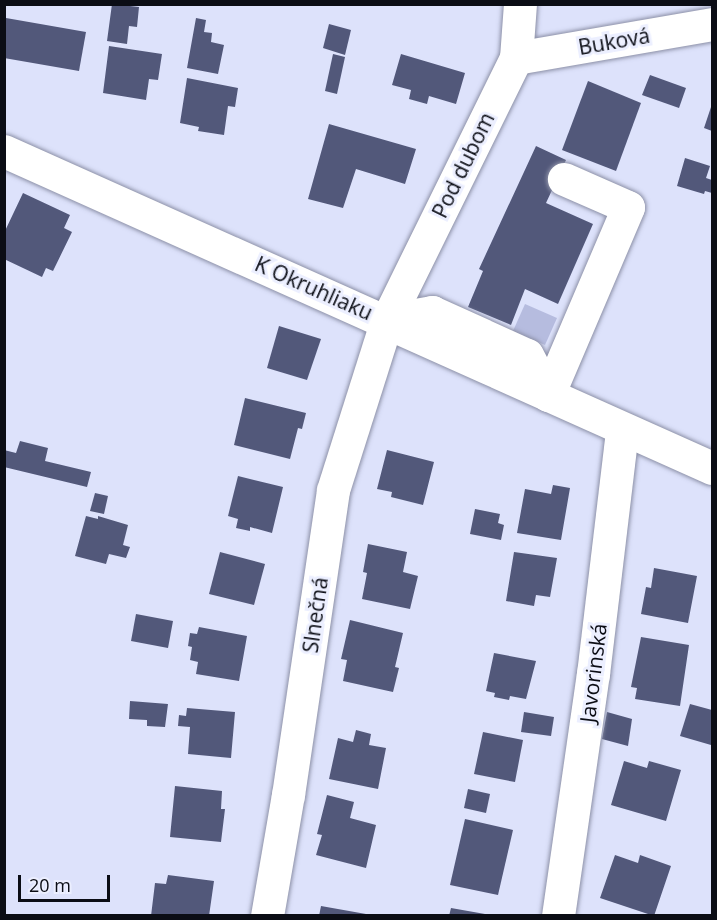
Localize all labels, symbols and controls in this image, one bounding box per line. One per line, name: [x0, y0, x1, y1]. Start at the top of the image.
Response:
street label: Buková: [576, 22, 652, 60]
street label: Pod dubom: [427, 108, 499, 222]
street label: K Okruhliaku: [251, 251, 377, 325]
street label: Slnečná: [297, 576, 333, 654]
street label: Javorinská: [574, 622, 612, 724]
scale bar: [21, 863, 112, 901]
text: 20 m: [29, 873, 71, 897]

